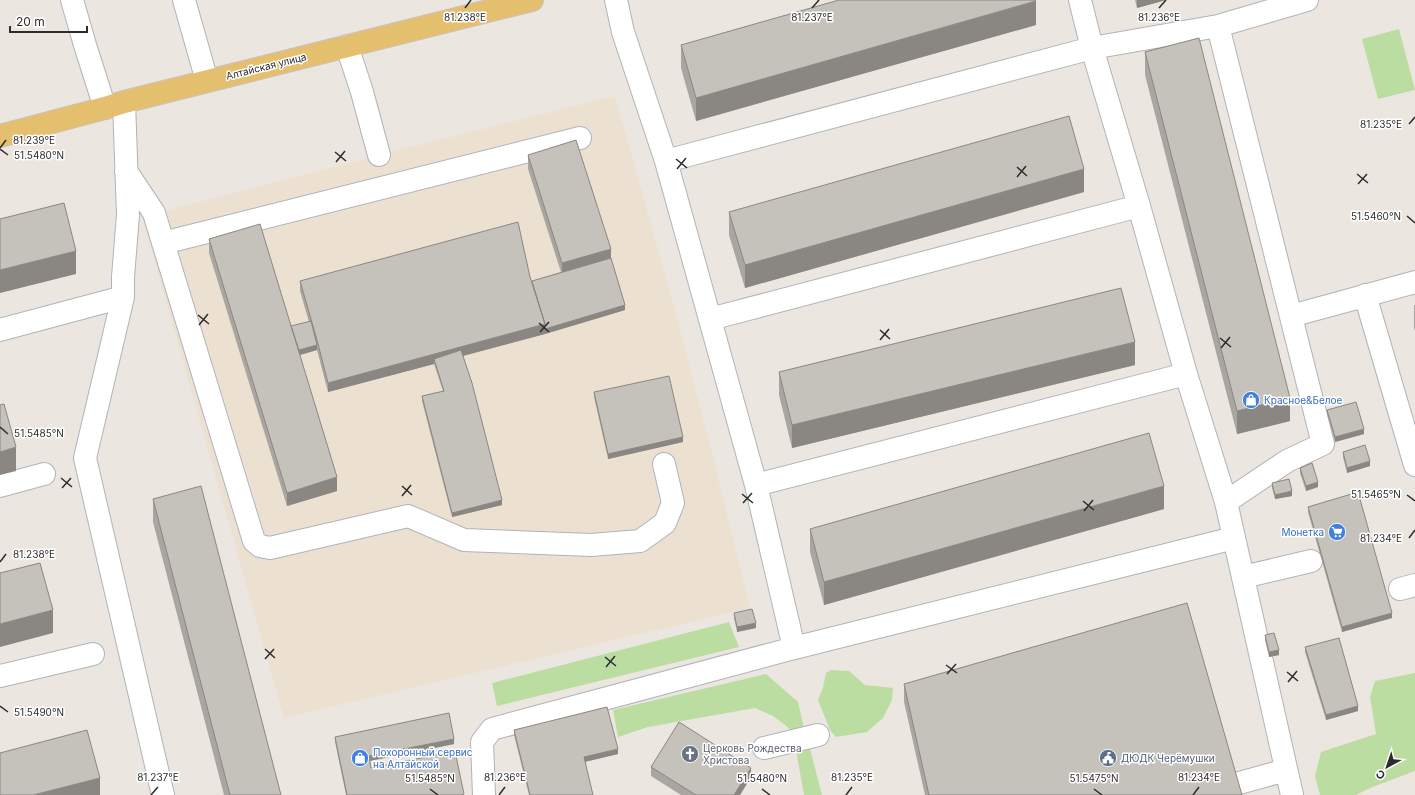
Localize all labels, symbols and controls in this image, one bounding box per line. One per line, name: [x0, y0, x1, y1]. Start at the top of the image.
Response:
scale bar: [10, 8, 87, 34]
text: 81.238°E: [444, 11, 486, 23]
text: 81.237°E: [791, 11, 833, 23]
text: 81.236°E: [1138, 11, 1180, 23]
text: 20 m: [16, 14, 45, 29]
street label: Алтайская улица: [225, 50, 307, 82]
text: 81.235°E: [1360, 118, 1402, 130]
text: 81.239°E: [13, 134, 55, 146]
text: 51.5480°N: [14, 149, 64, 161]
text: 51.5460°N: [1351, 210, 1401, 222]
shop icon: Красное&Белое: [1241, 390, 1261, 410]
place label: Красное&Белое: [1264, 394, 1342, 406]
text: 51.5485°N: [14, 427, 64, 439]
text: 51.5465°N: [1351, 488, 1401, 500]
supermarket icon: Монетка: [1327, 522, 1347, 542]
place label: Монетка: [1281, 526, 1324, 538]
text: 81.234°E: [1360, 532, 1402, 544]
text: 81.238°E: [13, 548, 55, 560]
text: 51.5490°N: [14, 706, 64, 718]
place label: Церковь Рождества Христова: [703, 742, 802, 766]
church icon: Церковь Рождества Христова: [680, 744, 700, 764]
place label: Похоронный сервис на Алтайской: [373, 746, 473, 770]
north arrow: [1367, 747, 1407, 787]
shop icon: Похоронный сервис на Алтайской: [350, 748, 370, 768]
public building icon: ДЮДК Черёмушки: [1098, 748, 1118, 768]
place label: ДЮДК Черёмушки: [1121, 752, 1215, 764]
text: С: [1373, 767, 1388, 783]
text: 81.237°E: [137, 771, 179, 783]
text: 81.236°E: [484, 771, 526, 783]
text: 81.235°E: [831, 771, 873, 783]
text: 81.234°E: [1178, 771, 1220, 783]
text: 51.5485°N: [405, 772, 455, 784]
text: 51.5480°N: [737, 772, 787, 784]
text: 51.5475°N: [1069, 772, 1119, 784]

